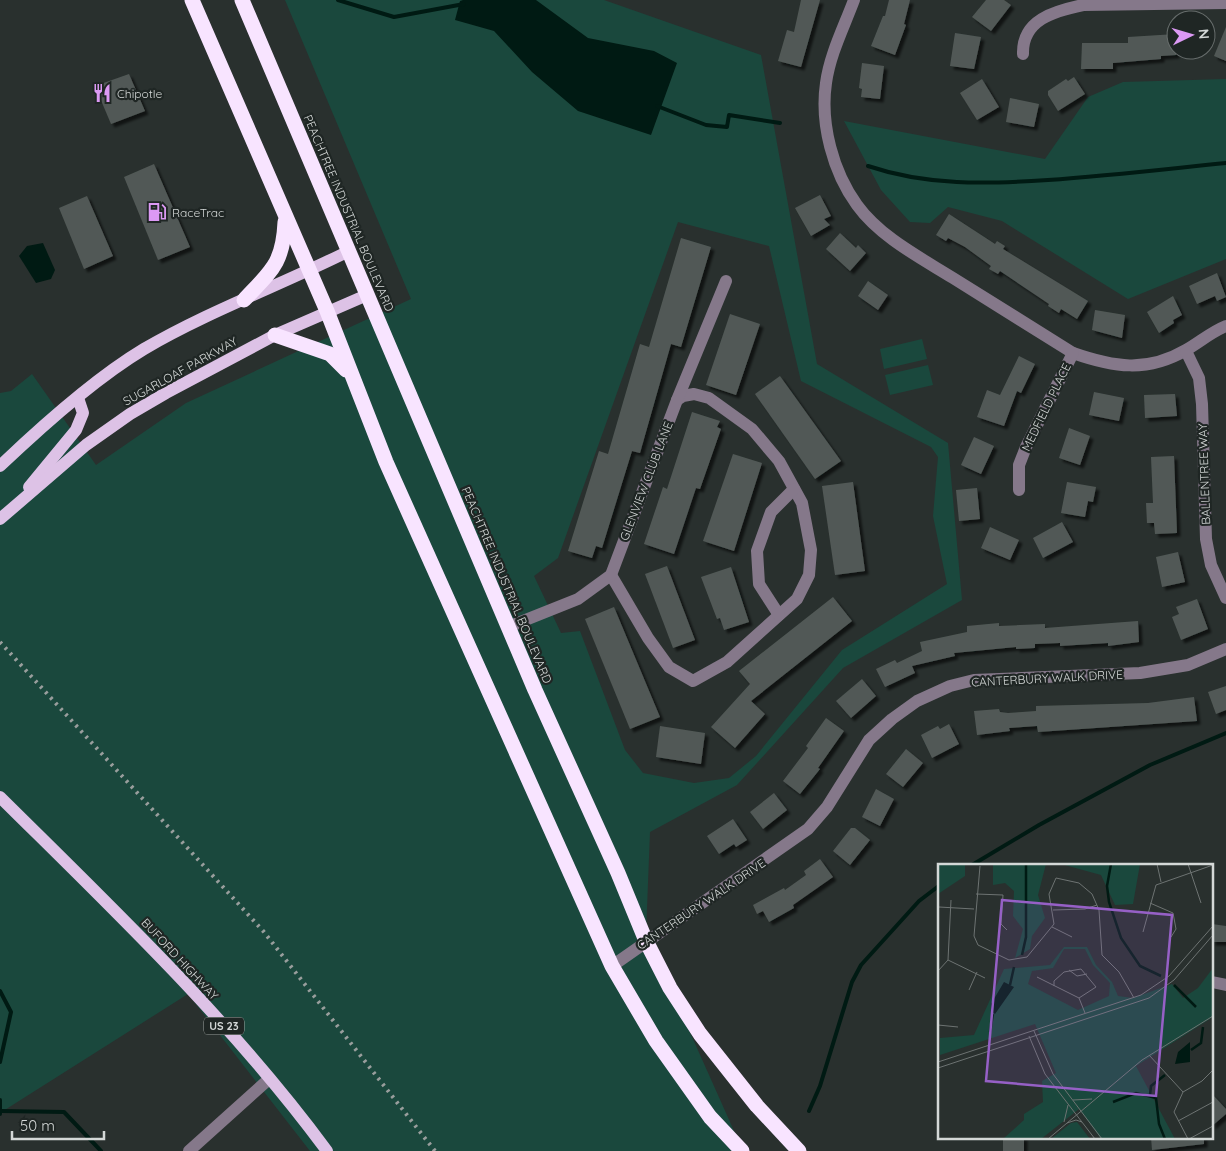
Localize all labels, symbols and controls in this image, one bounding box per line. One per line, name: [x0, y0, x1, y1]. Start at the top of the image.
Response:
north arrow: [1166, 10, 1216, 60]
text: N: [1195, 28, 1213, 40]
restaurant icon: Chipotle: [91, 82, 113, 104]
place label: Chipotle: [117, 86, 162, 101]
street label: PEACHTREE INDUSTRIAL BOULEVARD: [301, 112, 398, 314]
fuel station icon: RaceTrac: [146, 201, 168, 223]
place label: RaceTrac: [172, 205, 224, 220]
street label: SUGARLOAF PARKWAY: [120, 333, 240, 409]
street label: MEDFIELD PLACE: [1018, 360, 1074, 454]
street label: GLENVIEW CLUB LANE: [616, 419, 676, 543]
street label: BALLENTREE WAY: [1195, 423, 1213, 525]
street label: PEACHTREE INDUSTRIAL BOULEVARD: [459, 484, 556, 686]
street label: CANTERBURY WALK DRIVE: [971, 667, 1123, 689]
street label: CANTERBURY WALK DRIVE: [634, 855, 768, 953]
inset map: [938, 864, 1214, 1138]
street label: BUFORD HIGHWAY: [138, 915, 222, 1003]
road number: US 23: [204, 1018, 244, 1034]
scale bar: [12, 1108, 105, 1140]
text: 50 m: [20, 1116, 55, 1135]

